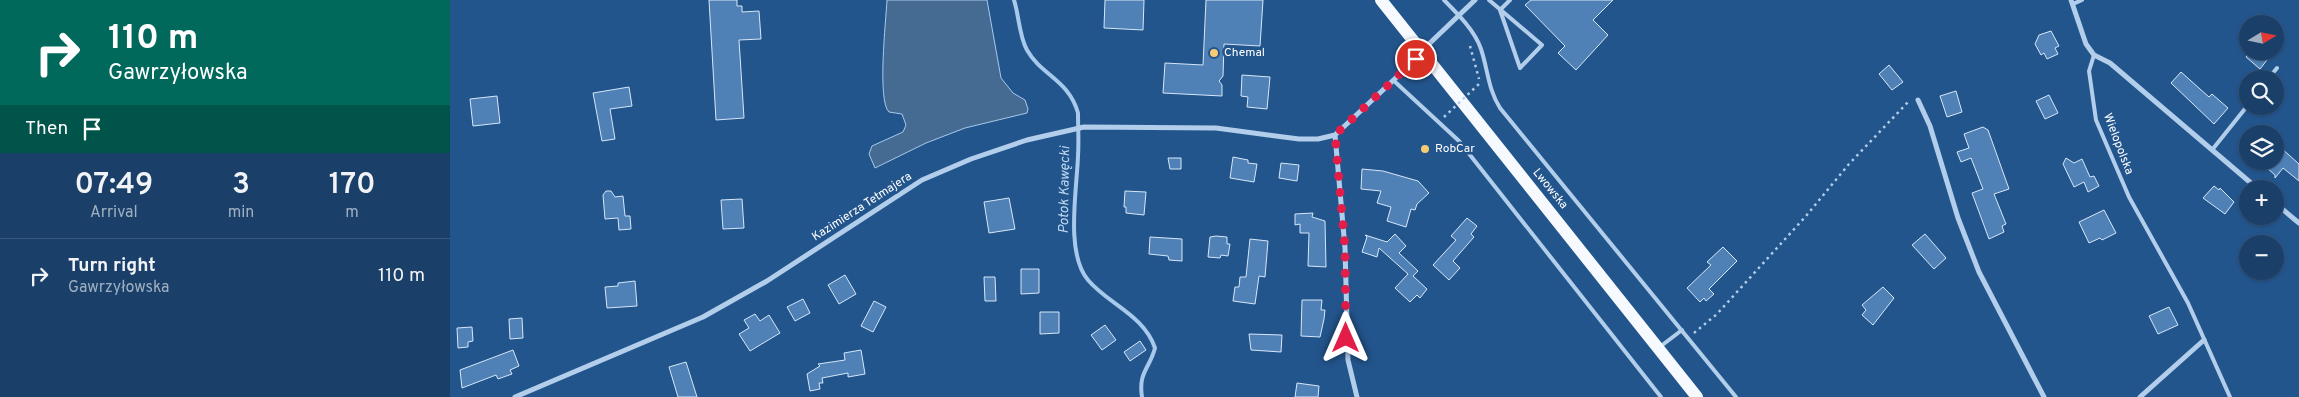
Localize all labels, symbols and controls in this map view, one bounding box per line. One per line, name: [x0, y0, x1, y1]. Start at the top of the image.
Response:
north arrow: [2239, 15, 2284, 60]
map controls: [2239, 15, 2284, 280]
text: 110 m: [108, 17, 198, 61]
icon: right: [25, 20, 90, 85]
pin: [1395, 38, 1437, 80]
place label: Chemal: [1224, 45, 1265, 61]
icon: arrive: [1402, 45, 1430, 73]
marker: Chemal: [1208, 47, 1220, 59]
text: Gawrzyłowska: [108, 60, 248, 87]
button: search: [2239, 70, 2284, 115]
street label: Wielopolska: [2099, 111, 2137, 177]
icon: arrive: [78, 115, 106, 143]
text: Then: [25, 117, 68, 141]
button: layers: [2239, 125, 2284, 170]
place label: RobCar: [1435, 141, 1475, 157]
marker: RobCar: [1419, 143, 1431, 155]
water label: Potok Kawęcki: [1056, 145, 1074, 234]
street label: Lwowska: [1529, 165, 1571, 213]
text: 07:49: [74, 167, 153, 204]
text: 3: [232, 167, 250, 204]
text: 170: [329, 167, 376, 204]
street label: Kazimierza Tetmajera: [809, 169, 915, 245]
button: +: [2239, 180, 2284, 225]
text: Arrival: [90, 203, 138, 223]
text: min: [228, 203, 254, 223]
text: m: [345, 203, 359, 223]
button: −: [2239, 235, 2284, 280]
text: Turn right: [68, 254, 156, 278]
icon: right: [25, 262, 53, 290]
text: 110 m: [378, 264, 425, 288]
text: Gawrzyłowska: [68, 278, 170, 298]
position arrow: [1319, 311, 1371, 363]

